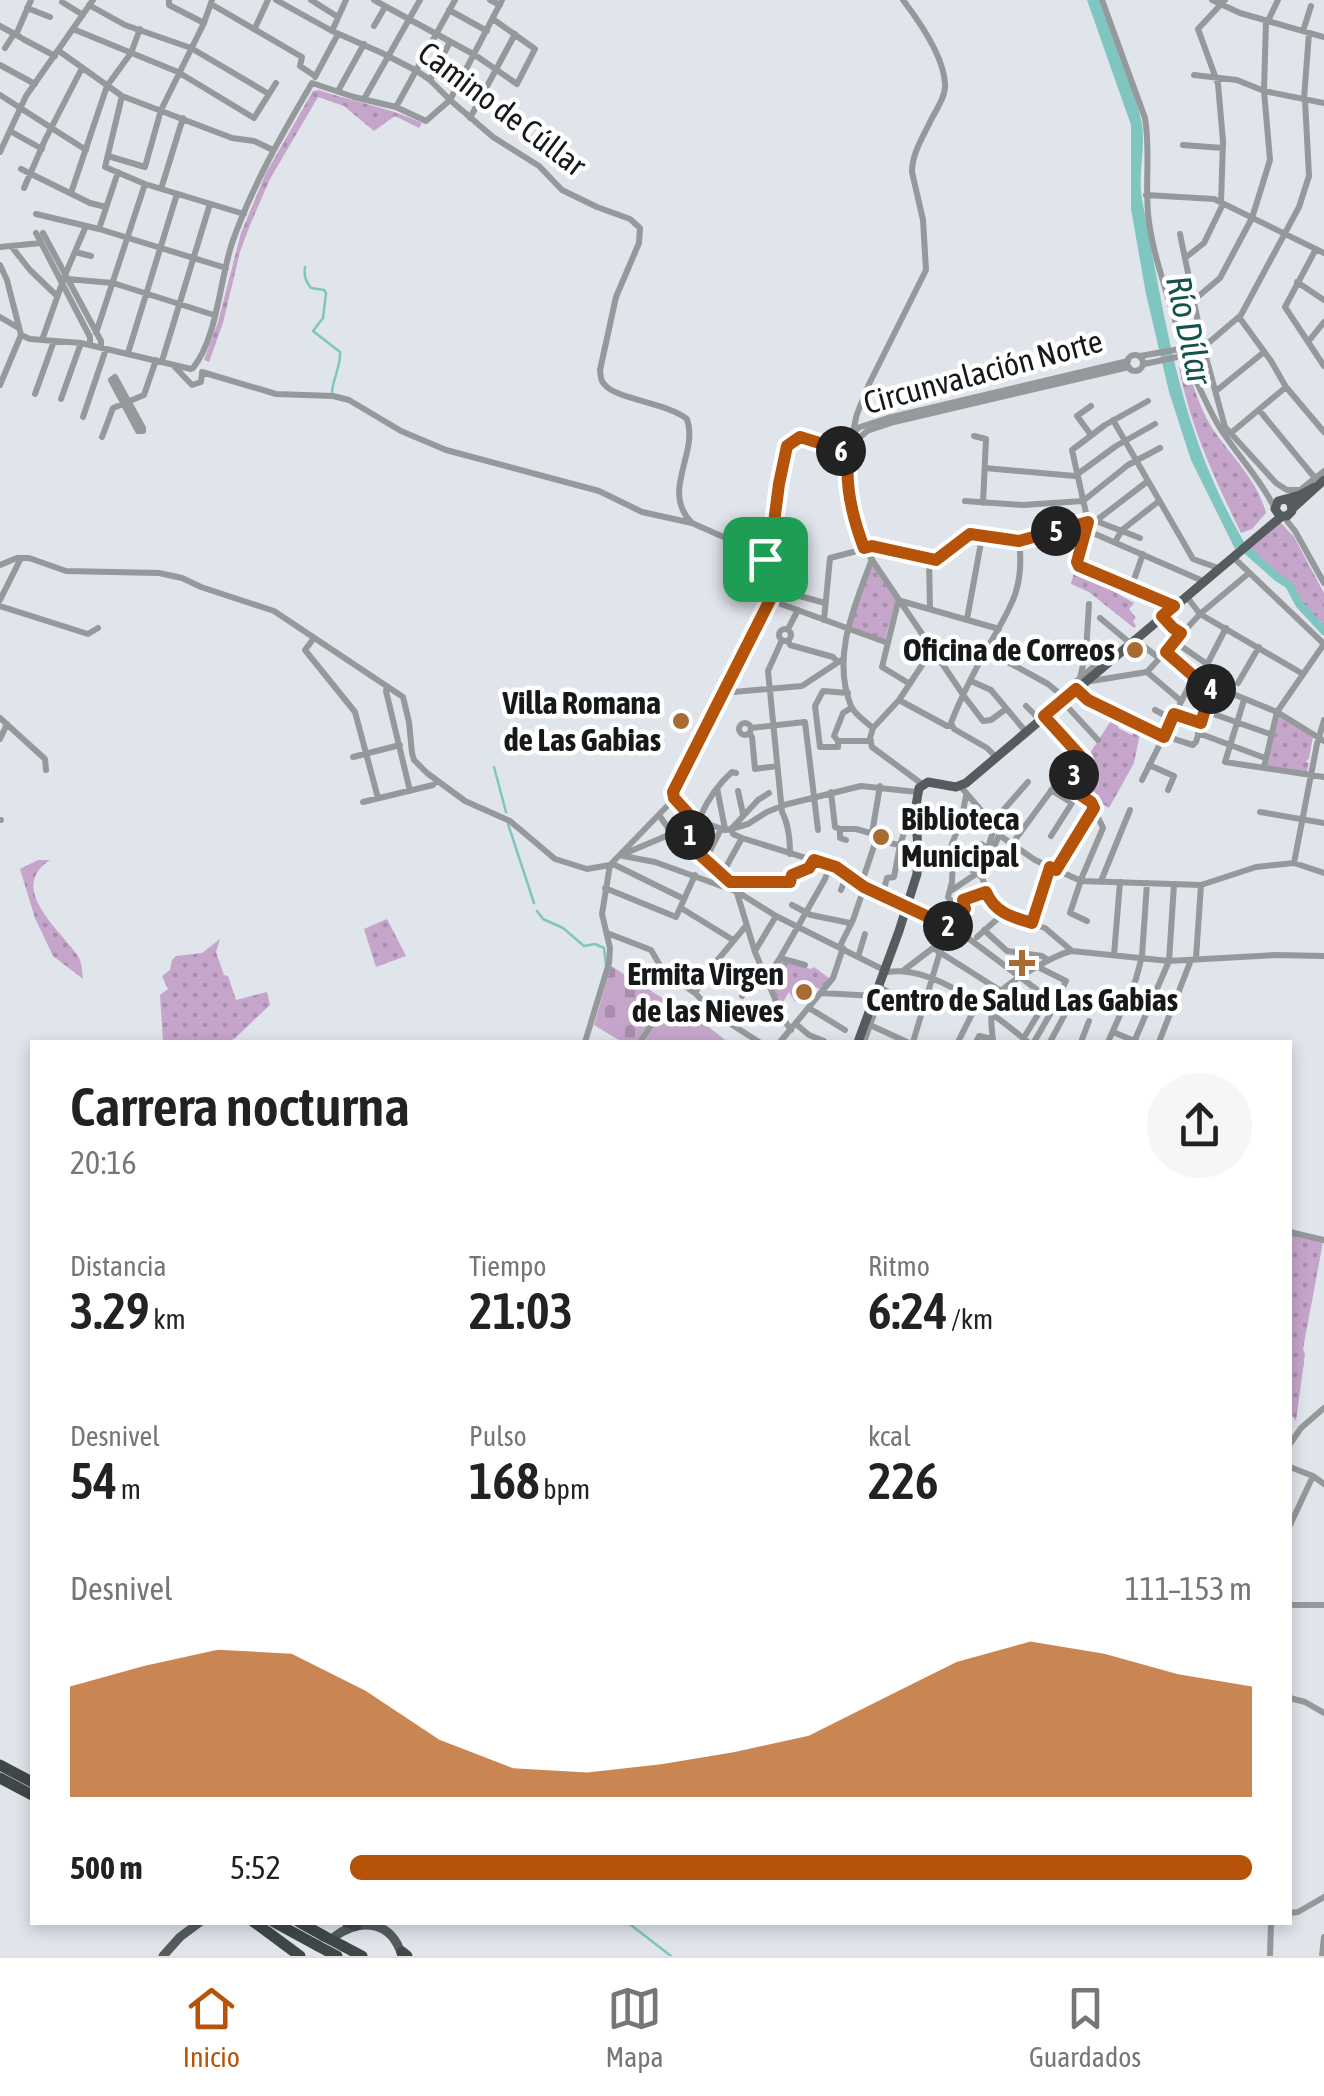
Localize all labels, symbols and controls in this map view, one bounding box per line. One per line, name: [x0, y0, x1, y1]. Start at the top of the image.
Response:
street label: Camino de Cúllar: [411, 34, 594, 184]
water label: Río Dílar: [1159, 272, 1221, 389]
street label: Circunvalación Norte: [859, 322, 1106, 421]
pin: 6: [816, 426, 866, 476]
text: 6: [834, 435, 848, 467]
pin: 5: [1031, 506, 1081, 556]
text: 5: [1049, 515, 1063, 547]
pin: [723, 517, 808, 602]
icon: arrive: [738, 532, 793, 587]
place label: Oficina de Correos: [903, 631, 1115, 668]
marker: Oficina de Correos: [1124, 639, 1146, 661]
pin: 4: [1186, 664, 1236, 714]
text: 4: [1204, 673, 1218, 705]
place label: Villa Romana de Las Gabias: [501, 684, 661, 758]
marker: Villa Romana de Las Gabias: [670, 710, 692, 732]
pin: 3: [1049, 750, 1099, 800]
text: 3: [1067, 759, 1081, 791]
place label: Biblioteca Municipal: [901, 800, 1020, 874]
pin: 1: [665, 810, 715, 860]
text: 1: [683, 819, 697, 851]
marker: Biblioteca Municipal: [870, 826, 892, 848]
pin: 2: [923, 901, 973, 951]
text: 2: [941, 910, 955, 942]
marker: Centro de Salud Las Gabias: [1009, 950, 1035, 976]
place label: Ermita Virgen de las Nieves: [627, 955, 784, 1029]
marker: Ermita Virgen de las Nieves: [793, 981, 815, 1003]
place label: Centro de Salud Las Gabias: [866, 981, 1178, 1018]
button: share: [1147, 1073, 1252, 1178]
text: Carrera nocturna: [70, 1075, 410, 1138]
text: 20:16: [70, 1144, 137, 1181]
text: Distancia: [70, 1250, 167, 1282]
text: Tiempo: [469, 1250, 546, 1282]
text: Ritmo: [868, 1250, 930, 1282]
text: 3.29: [70, 1282, 149, 1340]
text: 21:03: [469, 1282, 573, 1340]
text: 6:24: [868, 1282, 947, 1340]
text: km: [149, 1303, 186, 1335]
text: /km: [947, 1303, 993, 1335]
text: Desnivel: [70, 1420, 160, 1452]
text: Pulso: [469, 1420, 527, 1452]
text: kcal: [868, 1420, 911, 1452]
text: 54: [70, 1452, 117, 1510]
text: 168: [469, 1452, 540, 1510]
text: 226: [868, 1452, 939, 1510]
text: m: [117, 1473, 141, 1505]
text: bpm: [540, 1473, 590, 1505]
text: Desnivel: [70, 1570, 173, 1607]
text: 111–153 m: [1125, 1570, 1252, 1607]
text: 500 m: [70, 1849, 143, 1886]
text: 5:52: [230, 1849, 281, 1886]
tab: Inicio: [183, 1981, 240, 2073]
tab: Mapa: [605, 1981, 663, 2073]
tab: Guardados: [1029, 1981, 1141, 2073]

